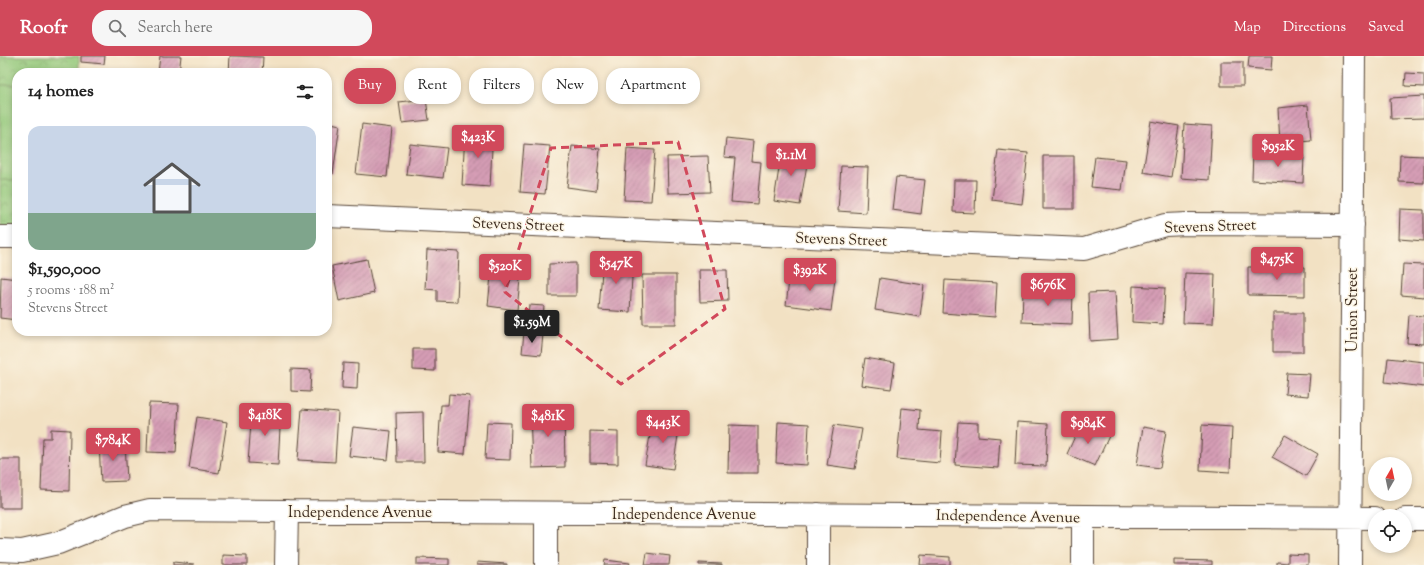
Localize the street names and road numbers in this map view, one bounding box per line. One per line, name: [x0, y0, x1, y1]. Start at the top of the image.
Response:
street label: Stevens Street: [472, 213, 564, 238]
street label: Stevens Street: [1164, 215, 1256, 240]
street label: Stevens Street: [795, 228, 887, 253]
street label: Union Street: [1343, 268, 1364, 352]
street label: Independence Avenue: [288, 503, 432, 524]
street label: Independence Avenue: [612, 505, 756, 526]
street label: Independence Avenue: [936, 506, 1080, 529]

